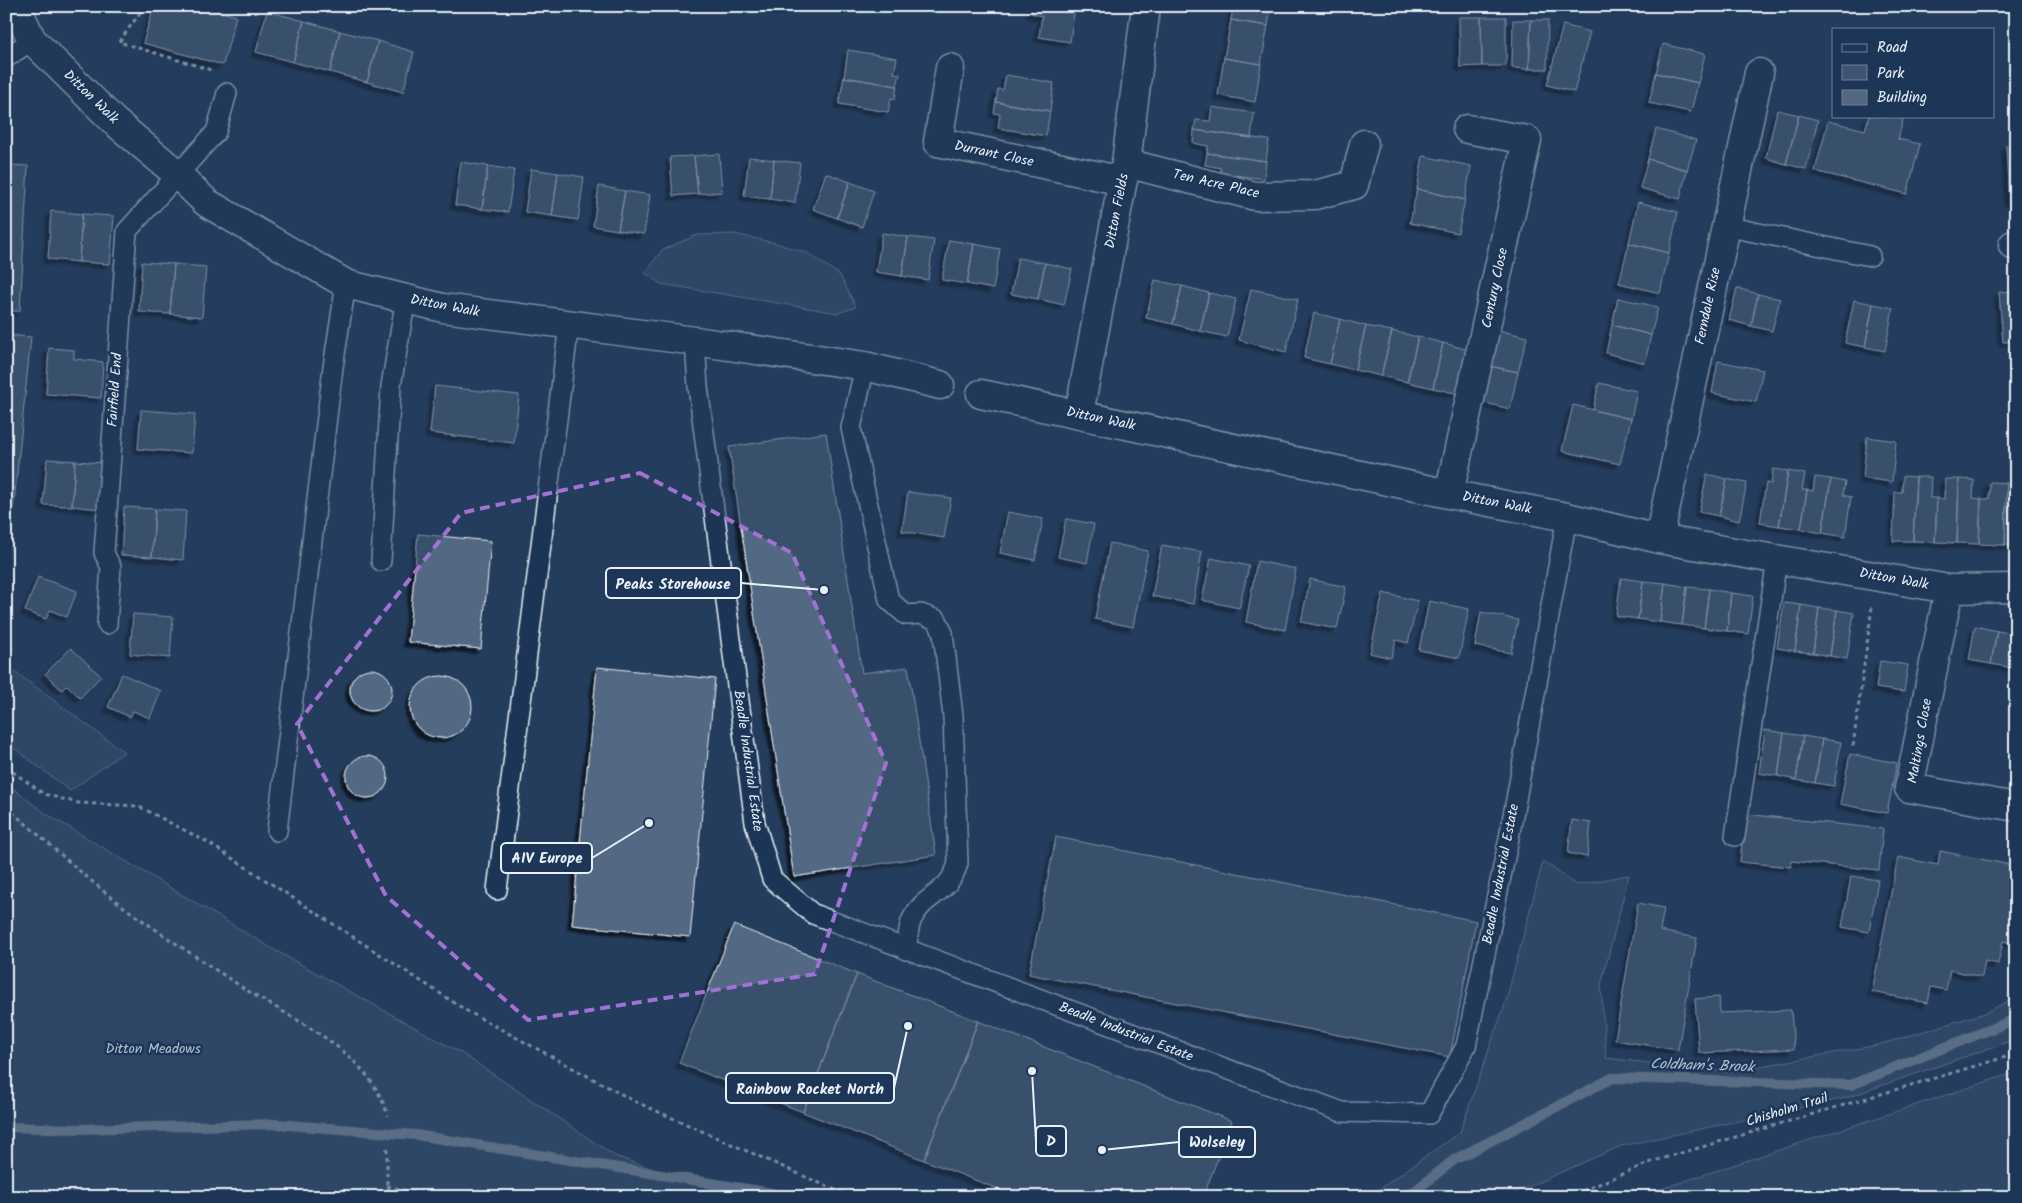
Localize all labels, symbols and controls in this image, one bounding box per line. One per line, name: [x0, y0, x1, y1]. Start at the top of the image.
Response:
legend: [1832, 28, 1994, 118]
text: Road: [1877, 36, 1908, 60]
text: Park: [1877, 62, 1905, 86]
street label: Ditton Walk: [58, 65, 124, 130]
text: Building: [1877, 86, 1927, 110]
street label: Durrant Close: [952, 135, 1036, 173]
street label: Ten Acre Place: [1171, 163, 1262, 205]
street label: Ditton Fields: [1099, 172, 1135, 250]
street label: Century Close: [1476, 245, 1514, 330]
street label: Ferndale Rise: [1689, 265, 1727, 347]
street label: Ditton Walk: [408, 289, 482, 324]
street label: Fairfield End: [101, 351, 129, 428]
street label: Ditton Walk: [1064, 401, 1138, 437]
street label: Ditton Walk: [1460, 486, 1534, 521]
street label: Ditton Walk: [1858, 562, 1931, 596]
callout: Peaks Storehouse: [606, 568, 741, 598]
text: Peaks Storehouse: [616, 573, 731, 597]
street label: Beadle Industrial Estate: [727, 689, 769, 834]
street label: Maltings Close: [1902, 696, 1938, 785]
street label: Beadle Industrial Estate: [1477, 801, 1526, 946]
callout: AIV Europe: [501, 843, 592, 873]
text: AIV Europe: [511, 847, 583, 871]
street label: Beadle Industrial Estate: [1056, 996, 1197, 1068]
park label: Ditton Meadows: [105, 1038, 201, 1060]
water label: Coldham's Brook: [1650, 1052, 1756, 1080]
callout: Rainbow Rocket North: [726, 1073, 894, 1103]
text: Rainbow Rocket North: [736, 1078, 884, 1102]
street label: Chisholm Trail: [1743, 1087, 1831, 1133]
callout: D: [1036, 1126, 1066, 1156]
callout: Wolseley: [1179, 1127, 1255, 1157]
text: D: [1046, 1130, 1056, 1154]
text: Wolseley: [1189, 1131, 1245, 1155]

